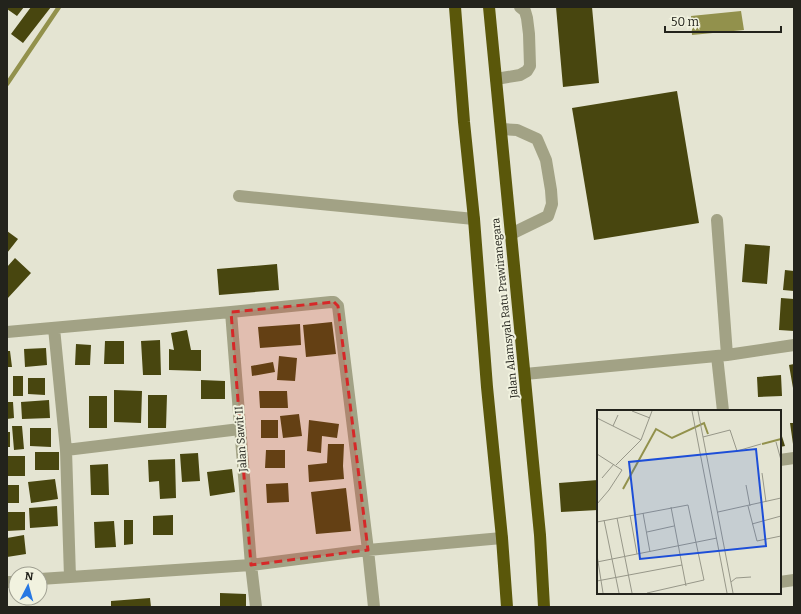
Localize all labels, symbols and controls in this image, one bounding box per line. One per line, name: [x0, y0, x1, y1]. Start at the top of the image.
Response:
scale bar: [665, 8, 781, 34]
text: 50 m: [671, 15, 700, 29]
street label: Jalan Alamsyah Ratu Prawiranegara: [489, 217, 521, 400]
street label: Jalan Sawit II: [232, 406, 250, 473]
inset map: [597, 410, 781, 594]
north arrow: [8, 566, 48, 606]
text: N: [24, 570, 34, 584]

